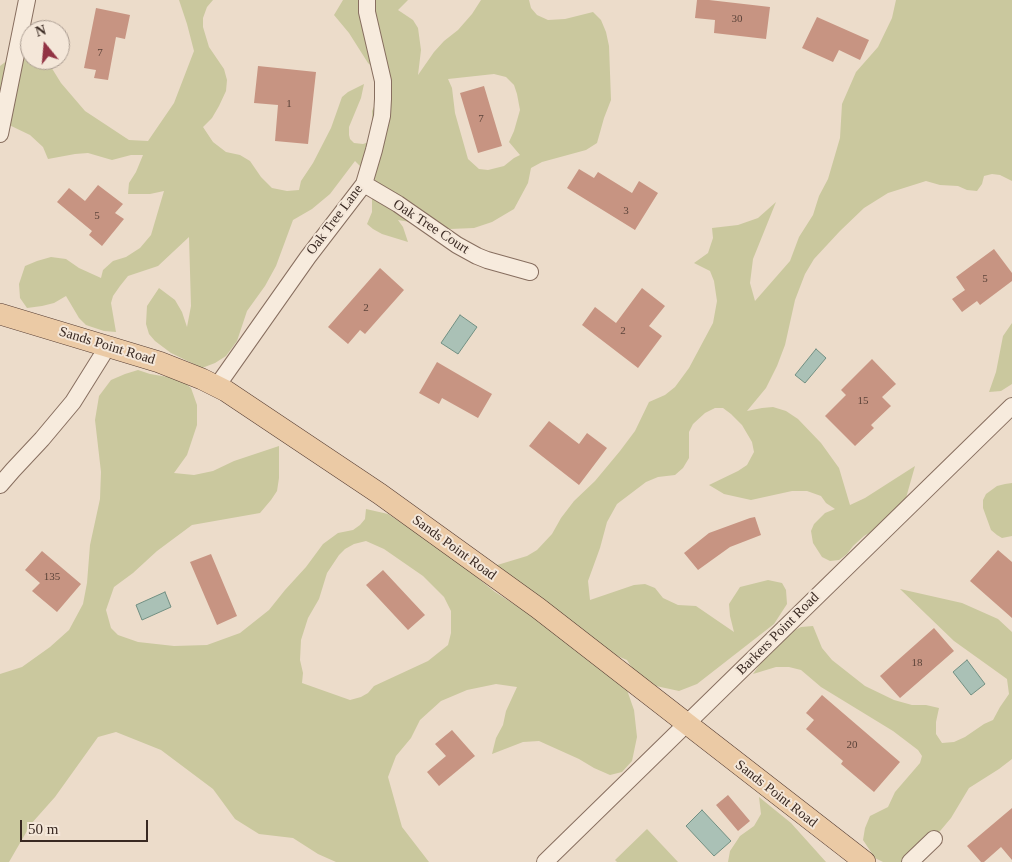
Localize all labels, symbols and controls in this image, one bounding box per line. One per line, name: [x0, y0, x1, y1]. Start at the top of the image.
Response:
house number: 30: [732, 12, 742, 26]
north arrow: [20, 20, 70, 70]
text: N: [34, 22, 48, 40]
house number: 7: [97, 46, 103, 60]
house number: 1: [286, 97, 292, 111]
house number: 7: [478, 112, 484, 126]
street label: Oak Tree Lane: [303, 182, 367, 258]
street label: Oak Tree Court: [390, 196, 472, 258]
house number: 3: [623, 204, 629, 218]
house number: 5: [94, 209, 100, 223]
house number: 5: [982, 272, 988, 286]
house number: 2: [363, 301, 369, 315]
street label: Sands Point Road: [57, 323, 157, 369]
house number: 2: [620, 324, 626, 338]
house number: 15: [858, 394, 868, 408]
street label: Sands Point Road: [409, 512, 499, 584]
house number: 135: [44, 570, 60, 584]
street label: Barkers Point Road: [733, 589, 823, 679]
house number: 18: [912, 656, 922, 670]
house number: 20: [846, 738, 858, 752]
street label: Sands Point Road: [732, 757, 820, 831]
scale bar: [22, 810, 150, 842]
text: 50 m: [28, 821, 58, 837]

